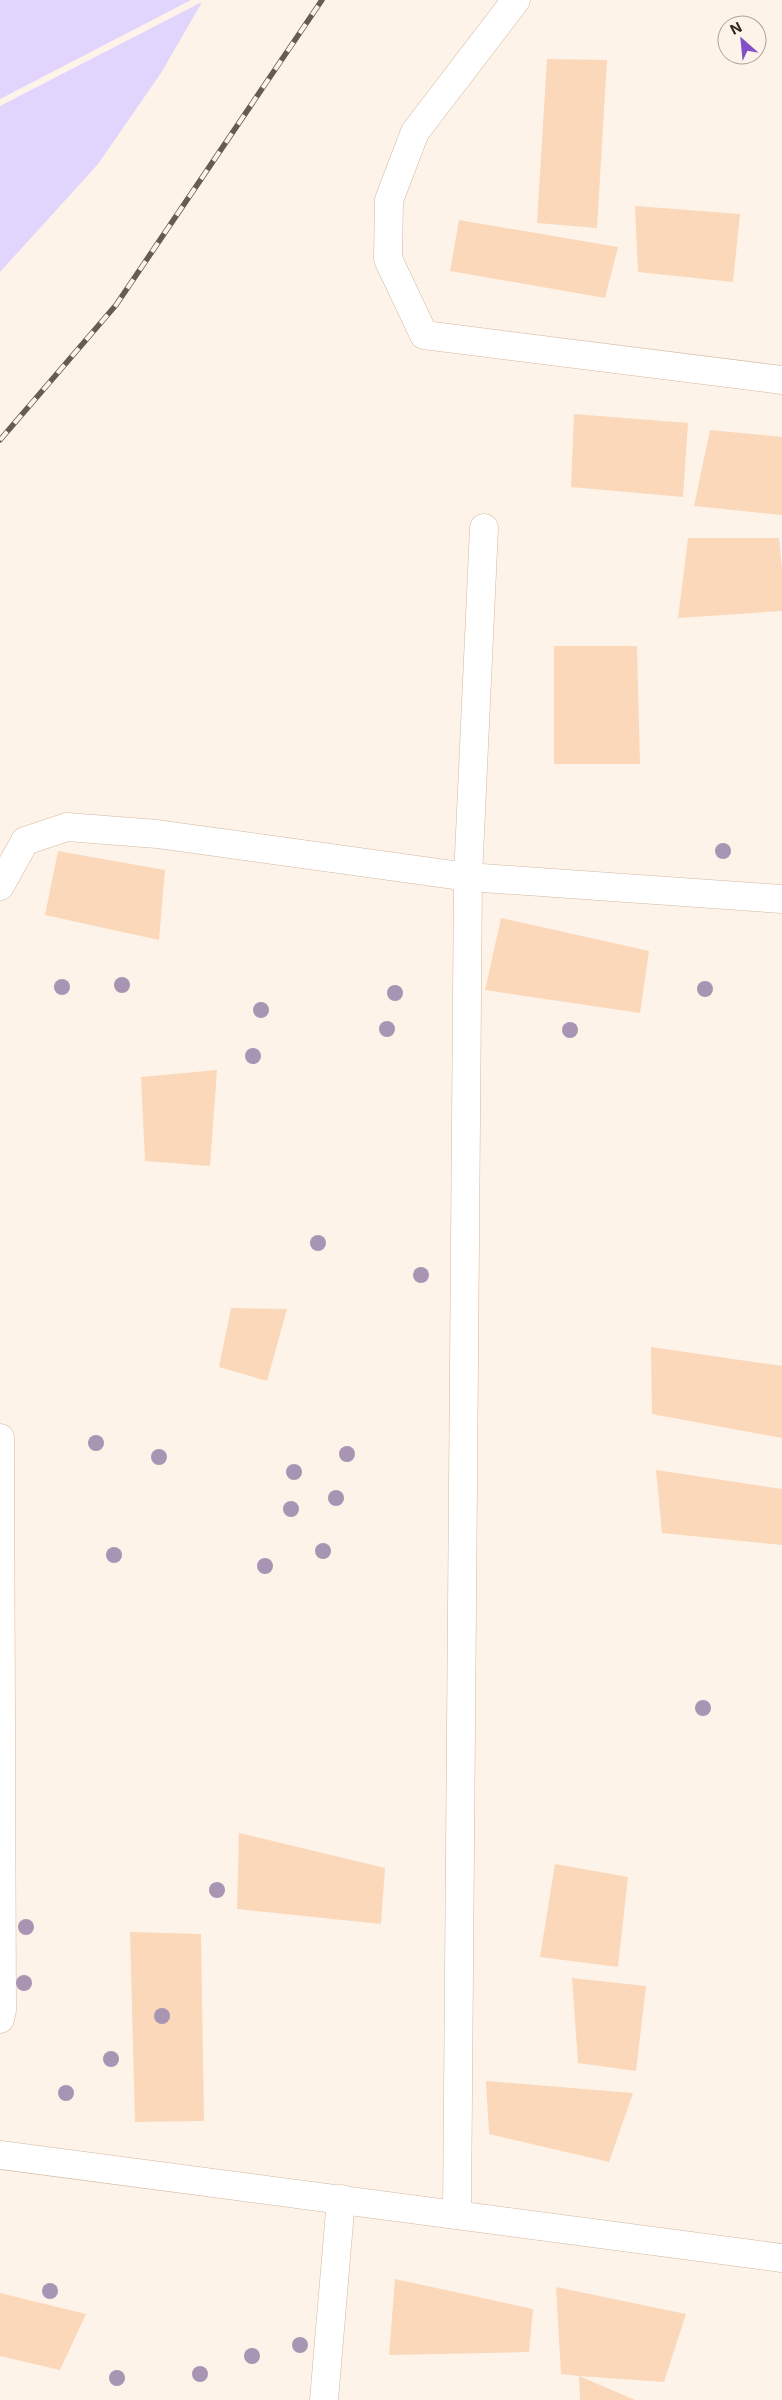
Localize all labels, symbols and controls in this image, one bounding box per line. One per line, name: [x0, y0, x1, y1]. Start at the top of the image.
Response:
north arrow: [717, 15, 767, 65]
text: N: [727, 18, 744, 38]

